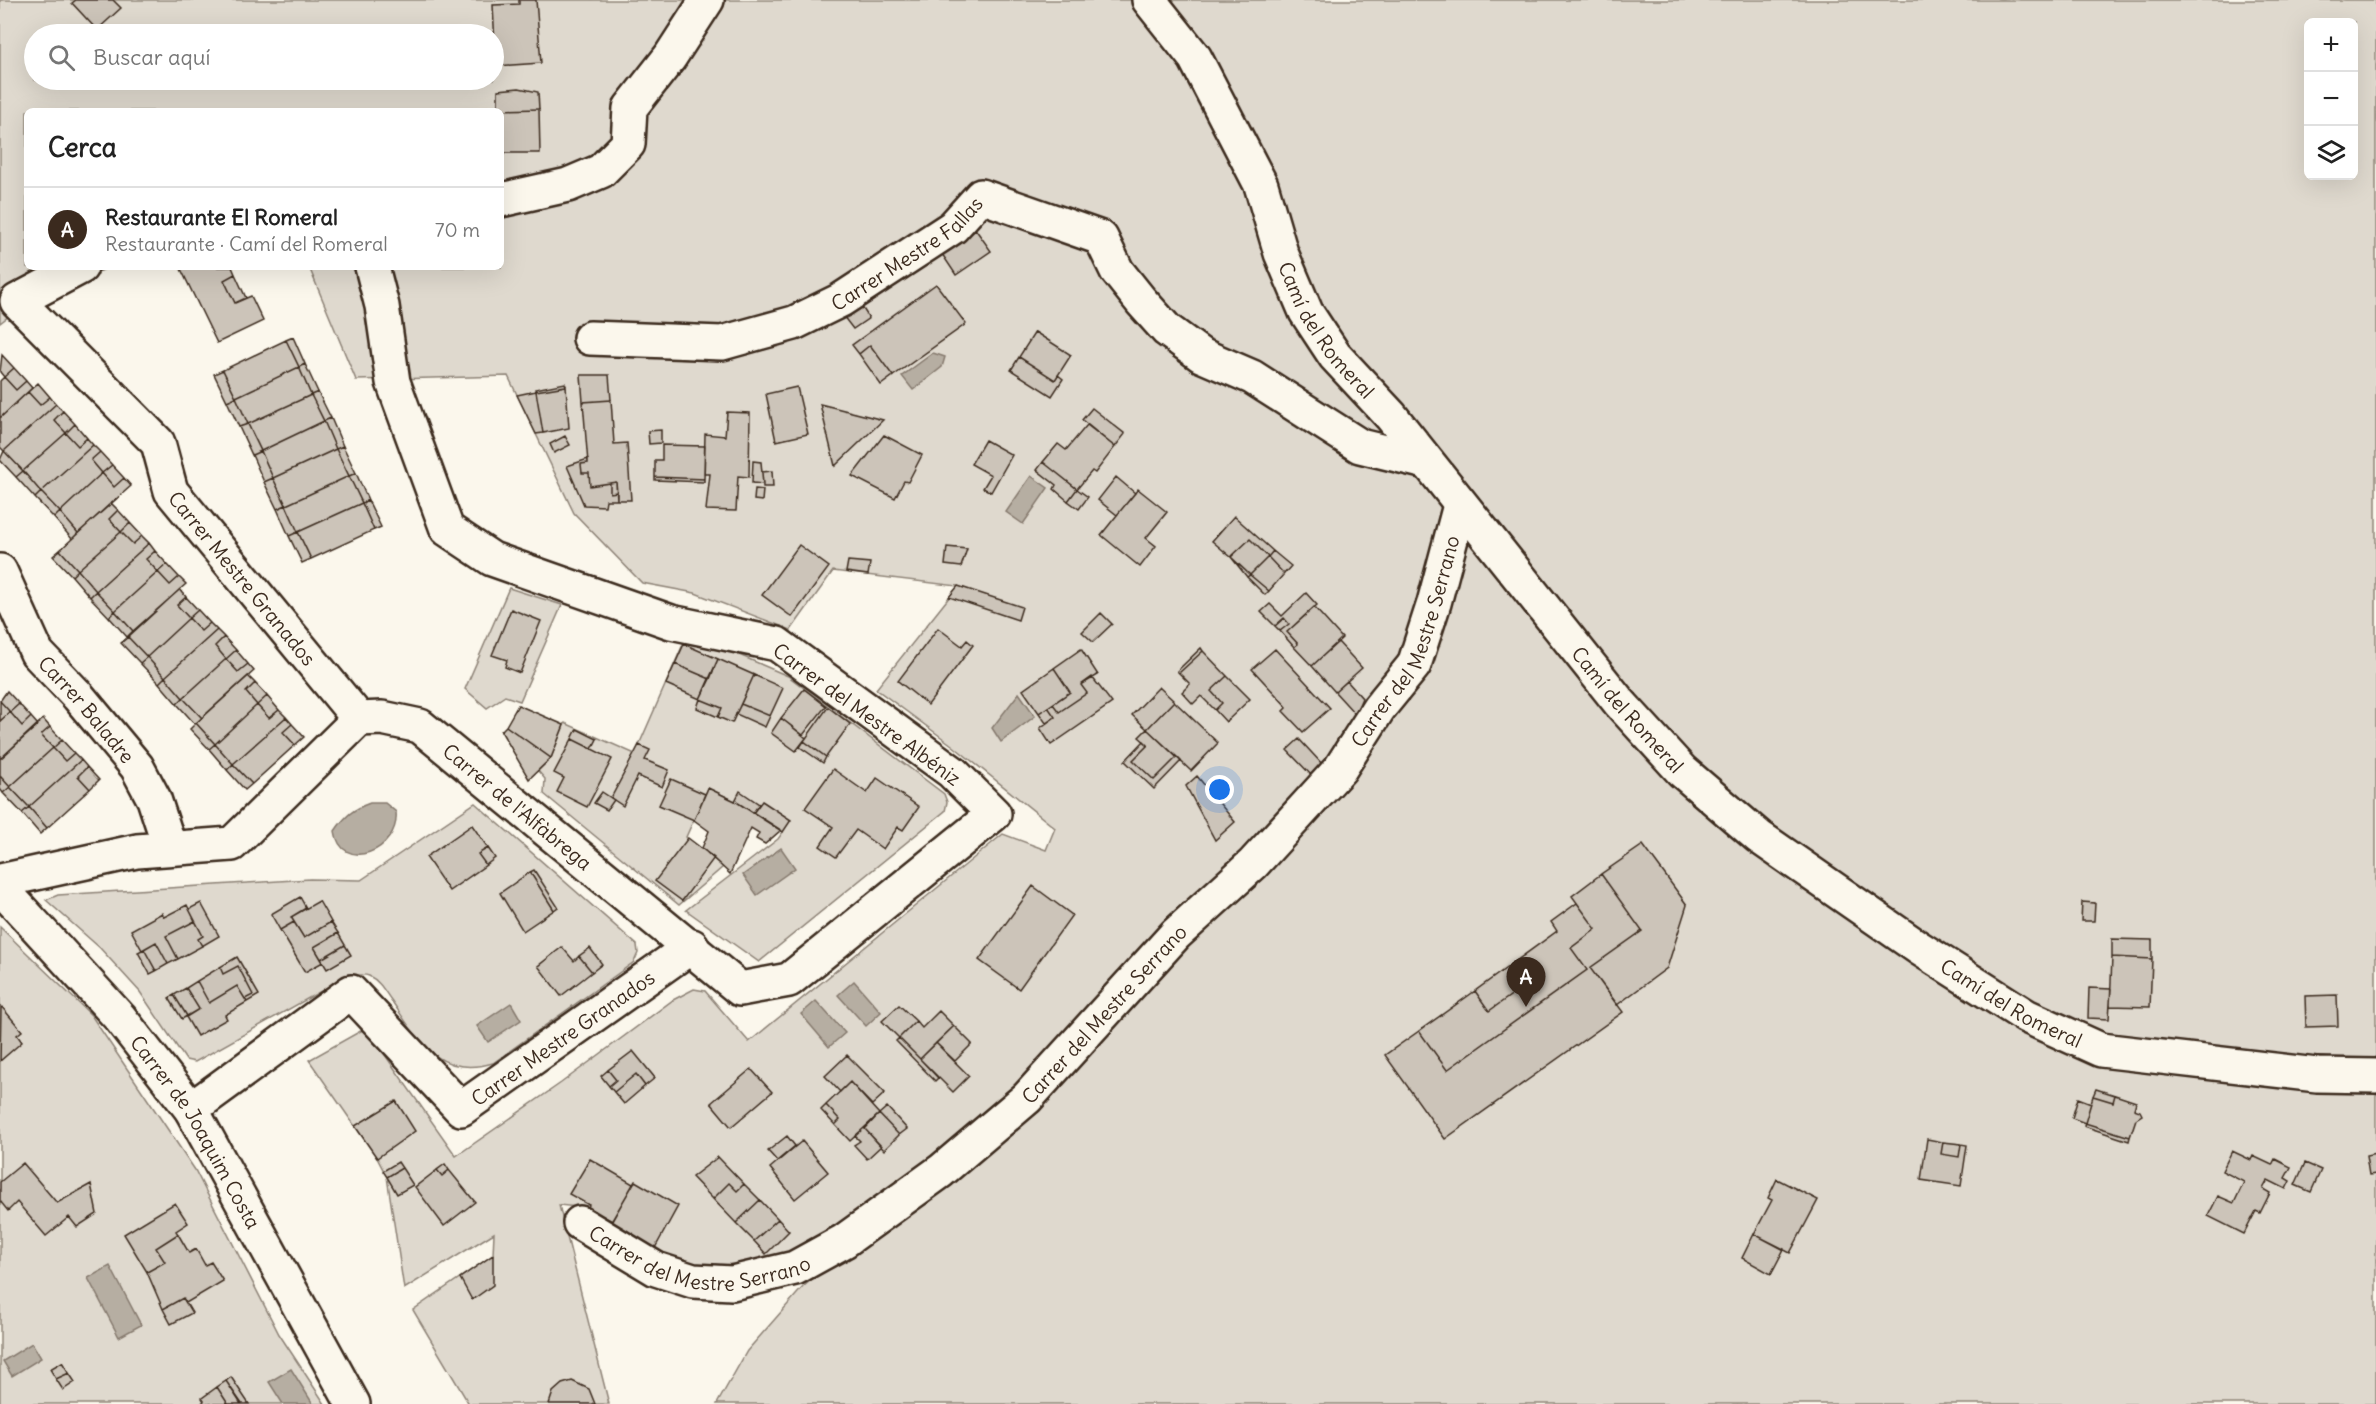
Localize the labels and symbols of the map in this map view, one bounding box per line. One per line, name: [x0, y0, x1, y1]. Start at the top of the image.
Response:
street label: Carrer Mestre Fallas: [827, 191, 988, 315]
street label: Camí del Romeral: [1274, 258, 1380, 403]
street label: Carrer Mestre Granados: [164, 486, 322, 670]
street label: Carrer del Mestre Serrano: [1345, 533, 1464, 751]
street label: Carrer del Mestre Albéniz: [768, 637, 966, 791]
street label: Camí del Romeral: [1567, 641, 1689, 777]
street label: Carrer Baladre: [33, 650, 141, 768]
street label: Carrer de l'Alfàbrega: [438, 738, 597, 875]
your location: [1205, 775, 1234, 804]
street label: Carrer del Mestre Serrano: [1016, 918, 1191, 1108]
street label: Camí del Romeral: [1936, 953, 2086, 1052]
pin: A: [1506, 958, 1546, 1007]
street label: Carrer Mestre Granados: [466, 964, 659, 1111]
street label: Carrer de Joaquim Costa: [125, 1030, 267, 1233]
street label: Carrer del Mestre Serrano: [585, 1219, 814, 1296]

